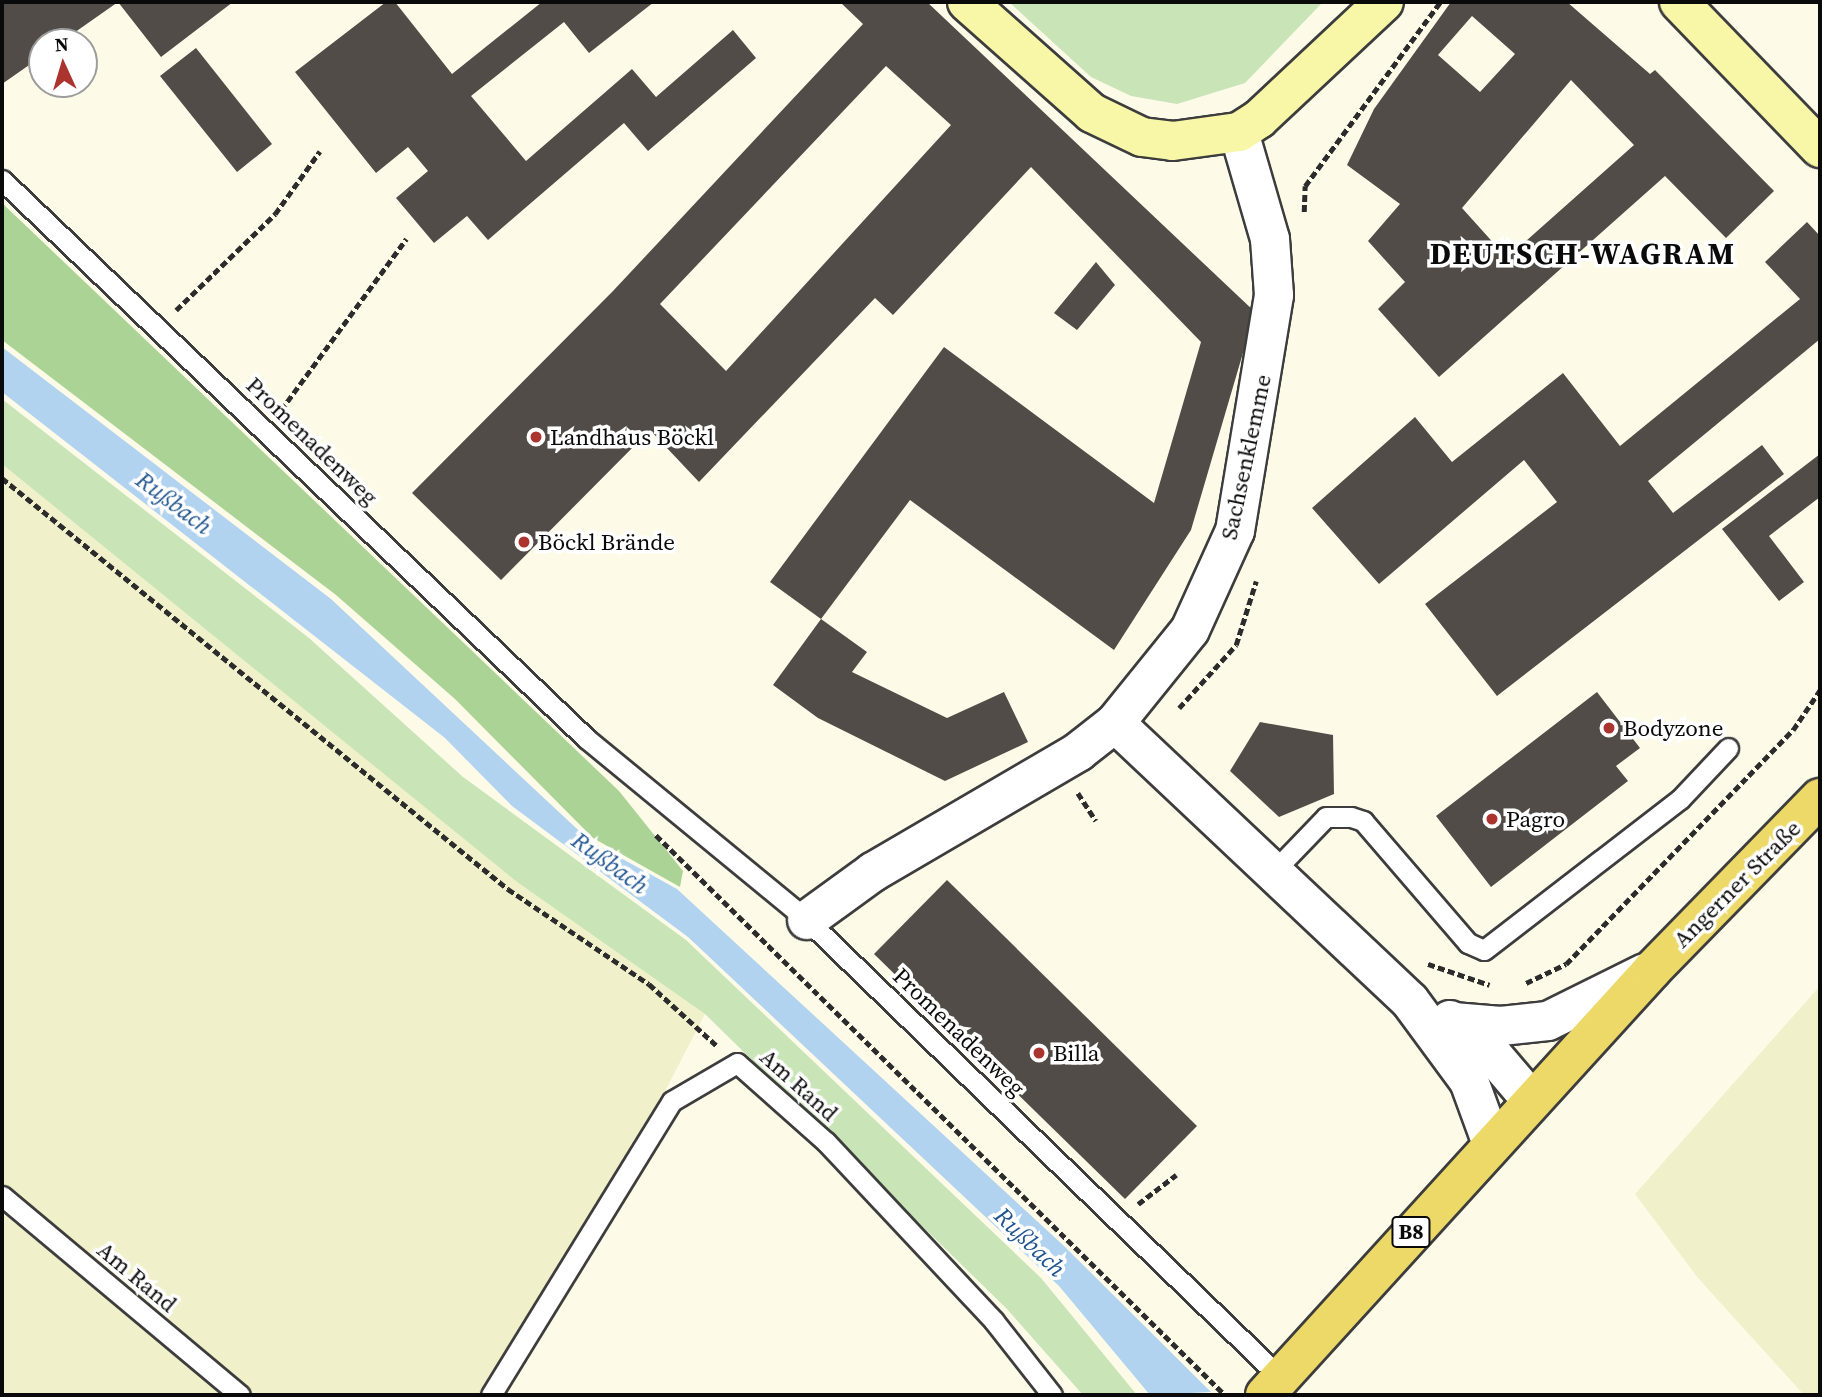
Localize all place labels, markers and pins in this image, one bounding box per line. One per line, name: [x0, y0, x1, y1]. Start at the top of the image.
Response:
place label: Landhaus Böckl: [550, 423, 714, 451]
marker: Landhaus Böckl: [528, 429, 544, 445]
place label: Böckl Brände: [538, 528, 675, 556]
marker: Böckl Brände: [516, 534, 532, 550]
place label: Bodyzone: [1623, 714, 1723, 742]
marker: Bodyzone: [1601, 720, 1617, 736]
place label: Pagro: [1506, 805, 1565, 833]
marker: Pagro: [1484, 811, 1500, 827]
place label: Billa: [1053, 1039, 1100, 1067]
marker: Billa: [1031, 1045, 1047, 1061]

